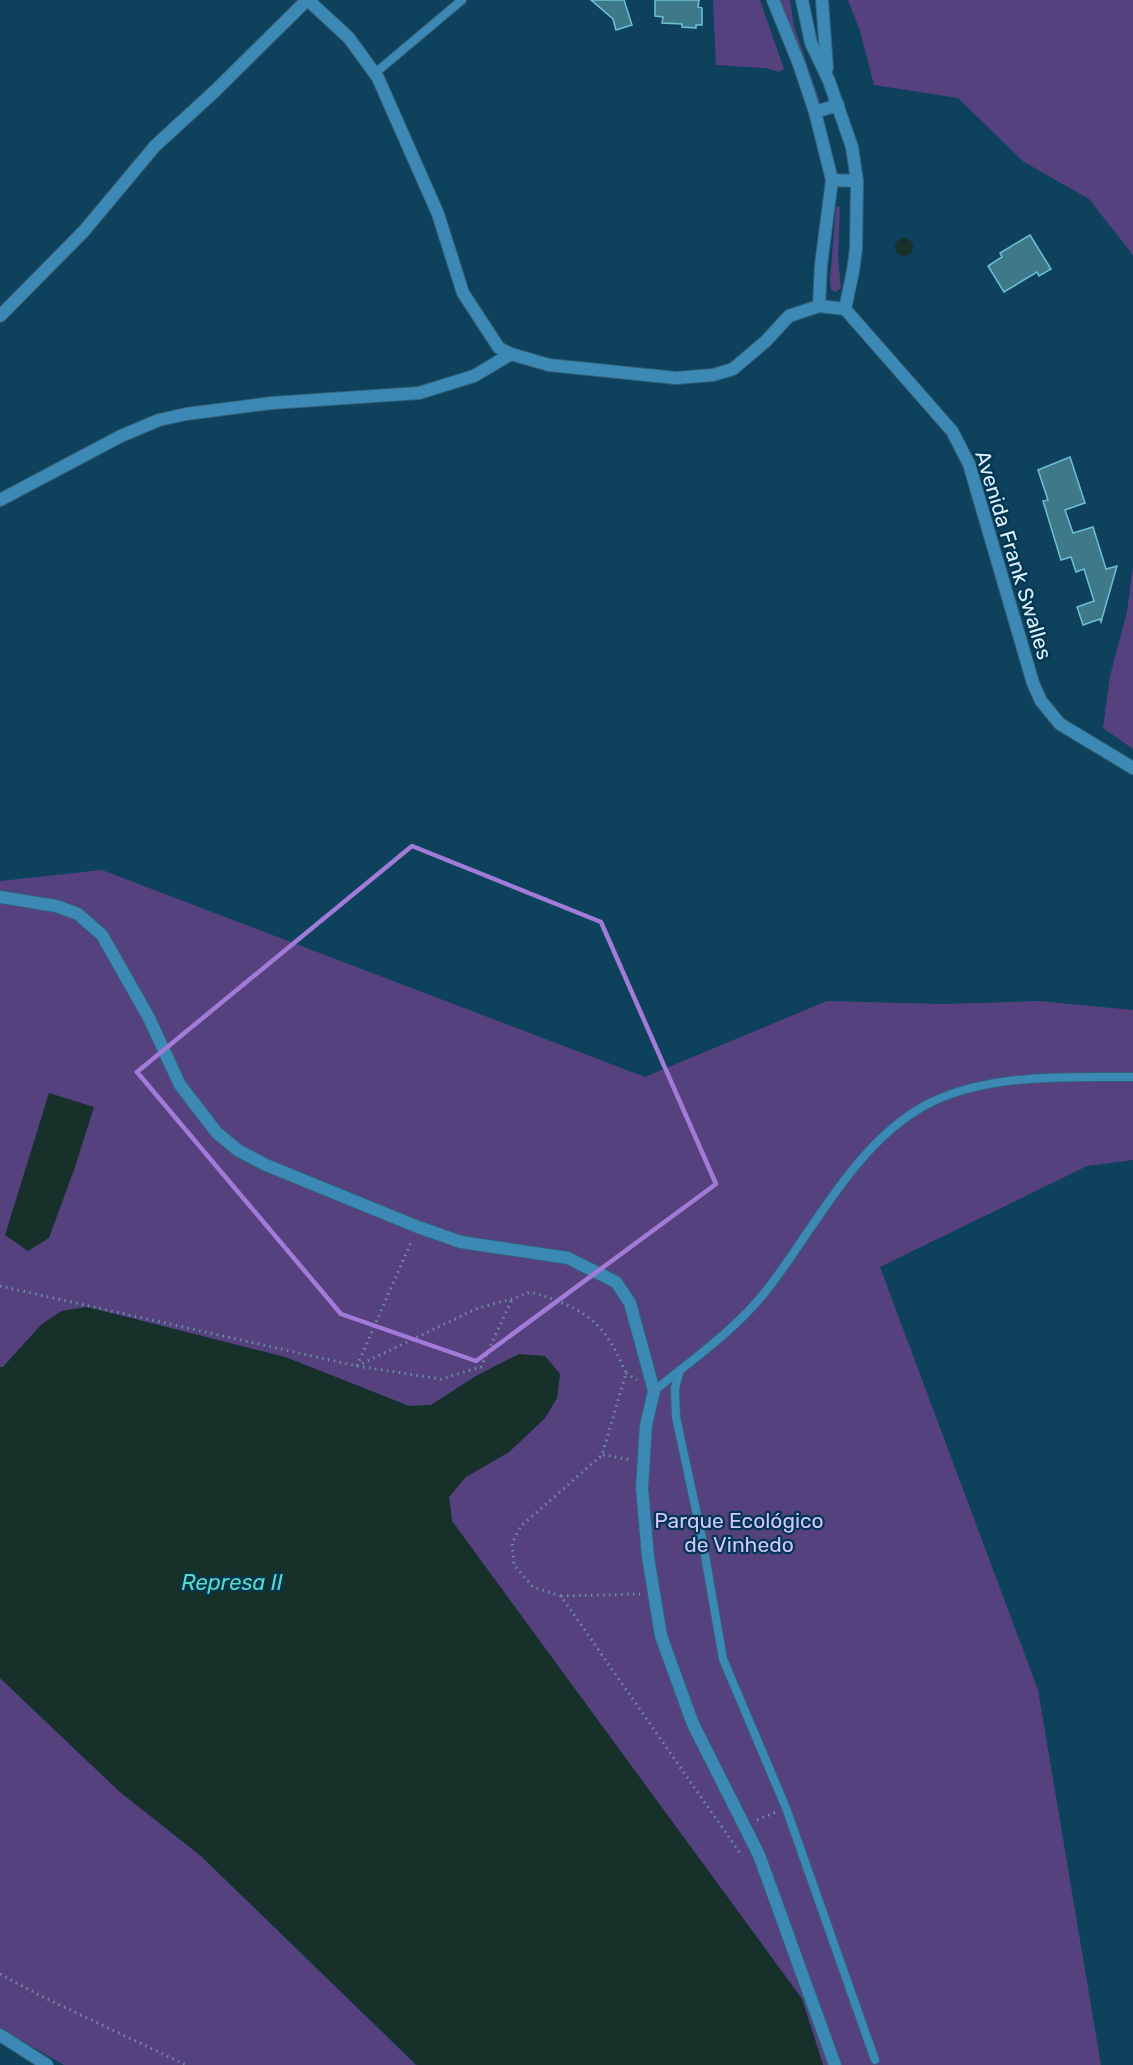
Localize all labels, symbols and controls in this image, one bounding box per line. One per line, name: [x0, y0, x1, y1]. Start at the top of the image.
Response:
street label: Avenida Frank Swalles: [970, 447, 1058, 663]
park label: Parque Ecológico de Vinhedo: [654, 1508, 824, 1557]
water label: Represa II: [181, 1569, 283, 1596]

